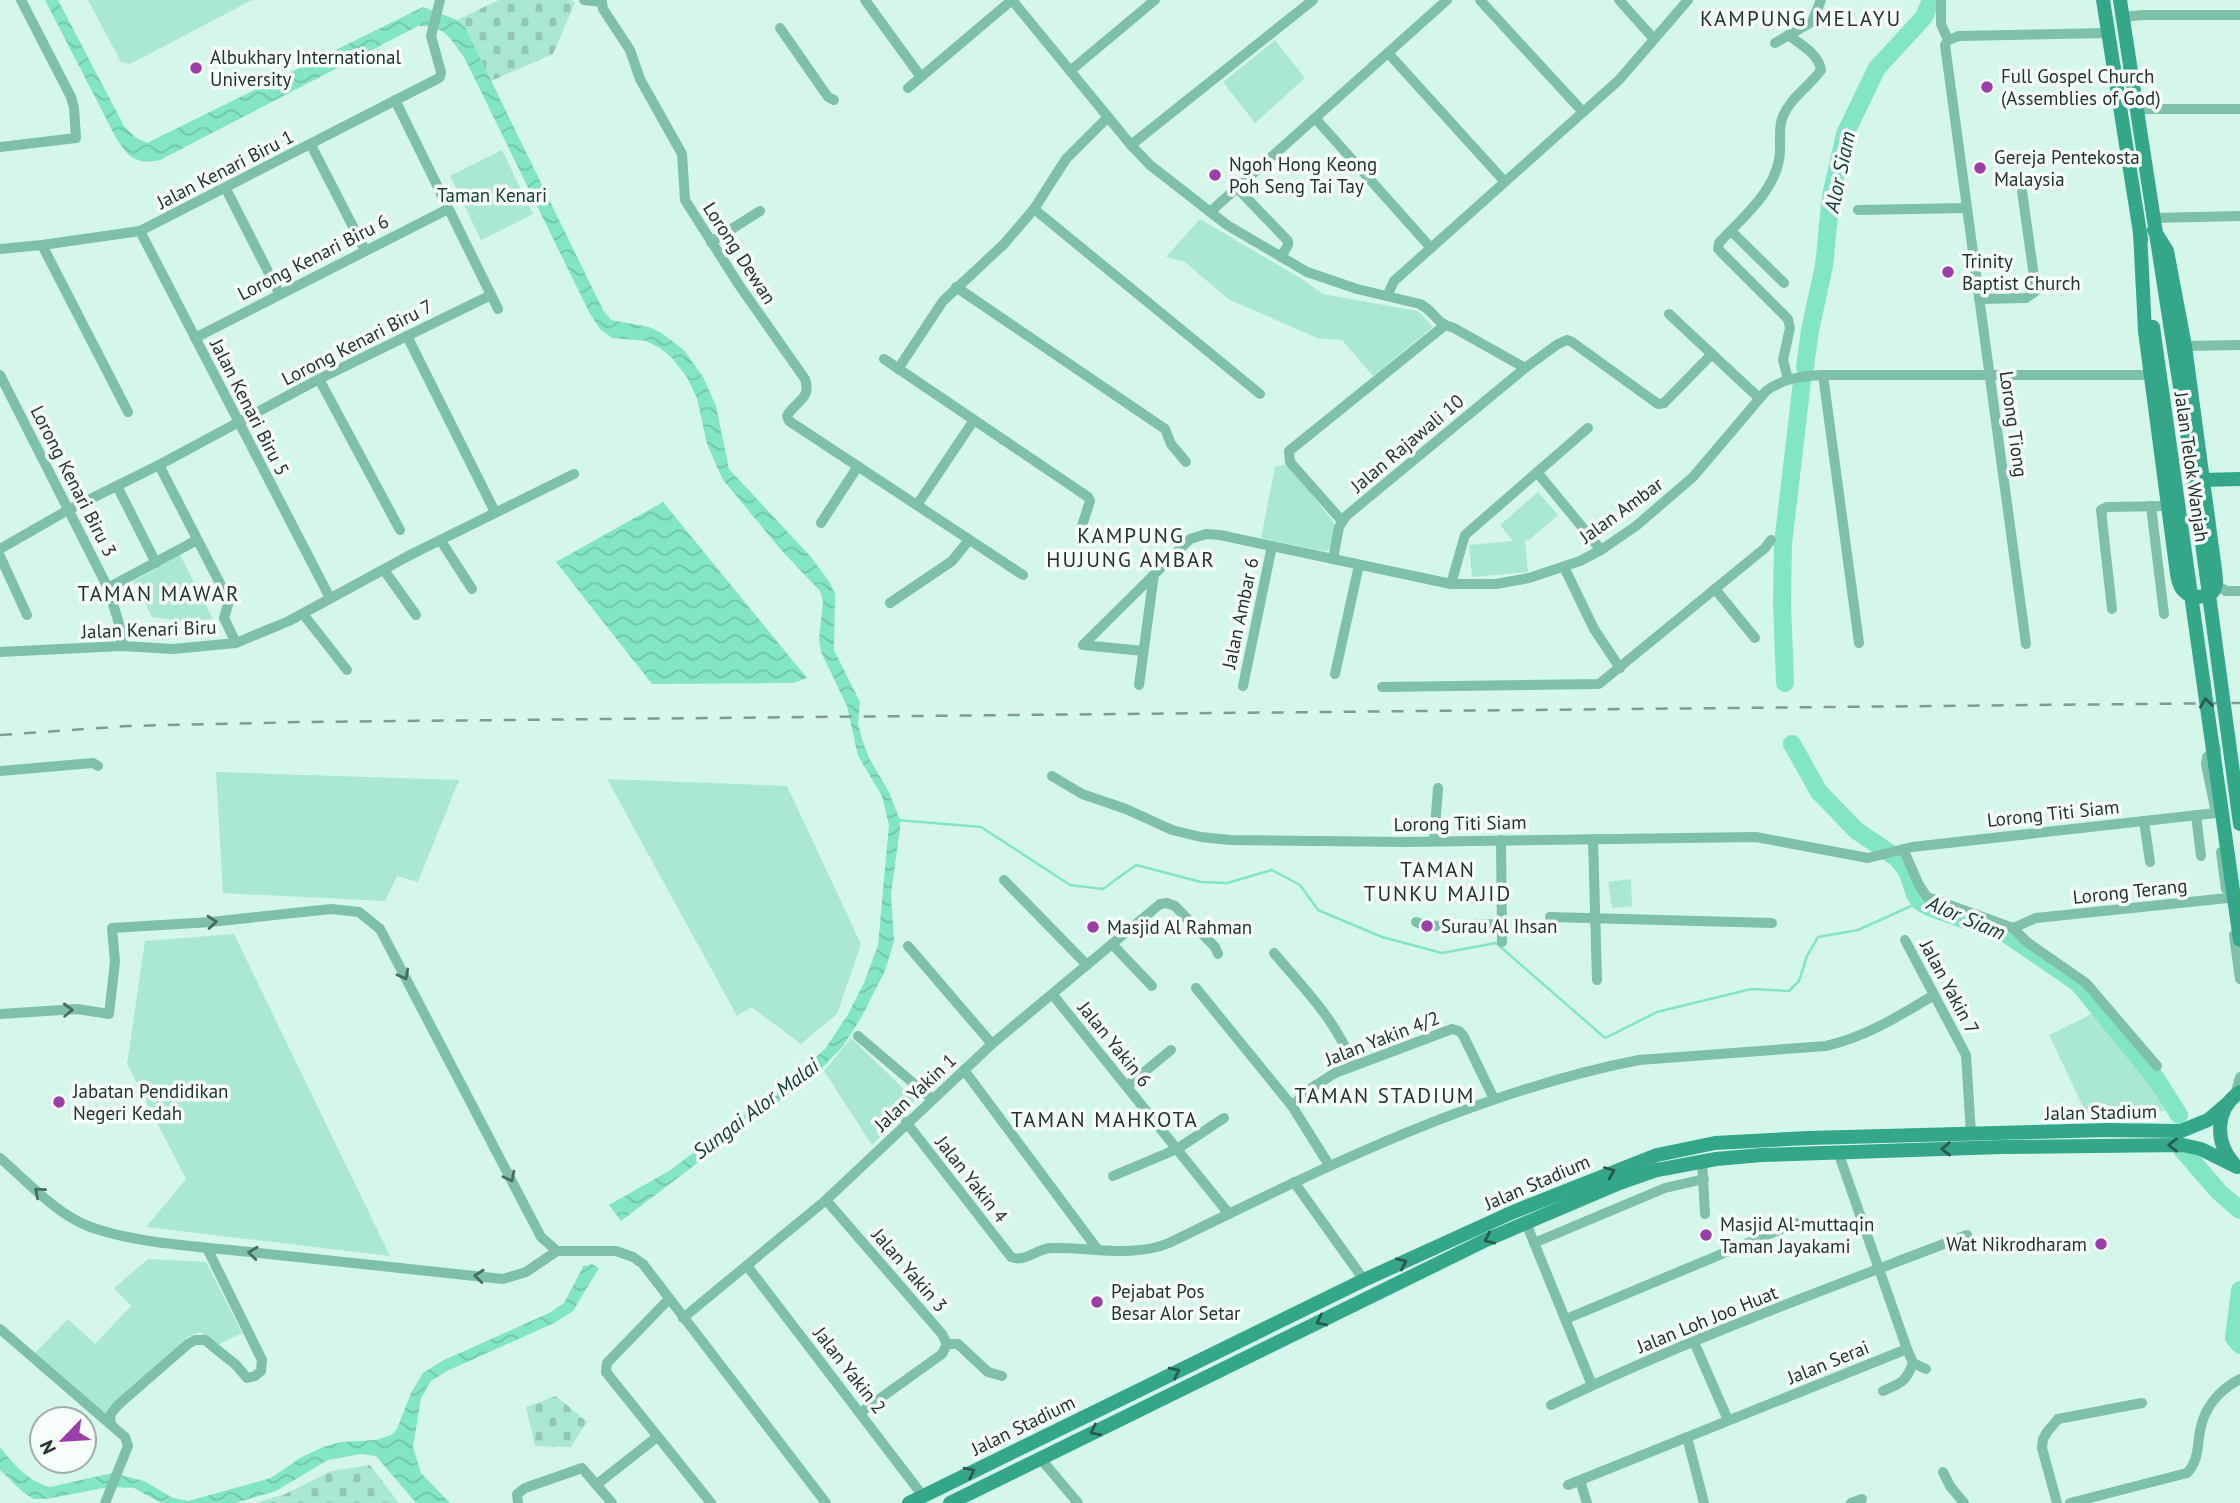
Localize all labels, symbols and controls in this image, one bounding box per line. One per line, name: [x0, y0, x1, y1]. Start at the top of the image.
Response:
district label: KAMPUNG MELAYU: [1700, 5, 1902, 32]
place label: Albukhary International University: [210, 45, 401, 91]
marker: Albukhary International University: [188, 60, 204, 76]
place label: Full Gospel Church (Assemblies of God): [2001, 64, 2161, 110]
marker: Full Gospel Church (Assemblies of God): [1979, 79, 1995, 95]
street label: Jalan Kenari Biru 1: [152, 124, 297, 214]
water label: Alor Siam: [1818, 129, 1861, 216]
place label: Gereja Pentekosta Malaysia: [1994, 145, 2140, 191]
place label: Ngoh Hong Keong Poh Seng Tai Tay: [1229, 152, 1377, 198]
marker: Gereja Pentekosta Malaysia: [1972, 160, 1988, 176]
marker: Ngoh Hong Keong Poh Seng Tai Tay: [1207, 167, 1223, 183]
park label: Taman Kenari: [437, 183, 547, 207]
street label: Lorong Dewan: [698, 197, 782, 309]
street label: Lorong Kenari Biru 6: [233, 209, 393, 305]
place label: Trinity Baptist Church: [1962, 249, 2081, 295]
marker: Trinity Baptist Church: [1940, 264, 1956, 280]
street label: Lorong Kenari Biru 7: [277, 294, 437, 390]
street label: Jalan Kenari Biru 5: [205, 334, 295, 479]
street label: Lorong Tiong: [1995, 369, 2033, 479]
street label: Jalan Rajawali 10: [1345, 389, 1468, 498]
street label: Jalan Telok Wanjah: [2169, 389, 2214, 544]
street label: Lorong Kenari Biru 3: [26, 401, 122, 561]
street label: Jalan Ambar: [1574, 471, 1668, 549]
district label: KAMPUNG HUJUNG AMBAR: [1046, 522, 1216, 573]
street label: Jalan Ambar 6: [1216, 555, 1263, 672]
district label: TAMAN MAWAR: [77, 580, 241, 607]
street label: Jalan Kenari Biru: [80, 615, 217, 643]
one-way arrow: [2199, 697, 2214, 709]
street label: Lorong Titi Siam: [1986, 794, 2120, 832]
street label: Lorong Titi Siam: [1393, 810, 1527, 836]
district label: TAMAN TUNKU MAJID: [1364, 856, 1512, 907]
street label: Lorong Terang: [2072, 873, 2188, 909]
water label: Alor Siam: [1922, 889, 2009, 946]
place label: Surau Al Ihsan: [1441, 914, 1557, 938]
one-way arrow: [206, 915, 217, 930]
place label: Masjid Al Rahman: [1107, 915, 1252, 939]
marker: Surau Al Ihsan: [1419, 918, 1435, 934]
marker: Masjid Al Rahman: [1085, 919, 1101, 935]
street label: Jalan Yakin 7: [1915, 935, 1985, 1038]
one-way arrow: [396, 968, 409, 980]
street label: Jalan Yakin 6: [1072, 995, 1157, 1092]
one-way arrow: [63, 1002, 74, 1017]
street label: Jalan Yakin 4/2: [1320, 1005, 1443, 1071]
street label: Jalan Yakin 1: [868, 1048, 961, 1137]
water label: Sungai Alor Malai: [687, 1052, 825, 1165]
place label: Jabatan Pendidikan Negeri Kedah: [72, 1079, 229, 1125]
district label: TAMAN STADIUM: [1294, 1082, 1476, 1109]
marker: Jabatan Pendidikan Negeri Kedah: [51, 1094, 67, 1110]
street label: Jalan Stadium: [2044, 1099, 2157, 1125]
district label: TAMAN MAHKOTA: [1011, 1106, 1199, 1133]
street label: Jalan Yakin 4: [930, 1130, 1013, 1227]
one-way arrow: [2168, 1137, 2178, 1153]
one-way arrow: [1940, 1141, 1951, 1157]
street label: Jalan Stadium: [1480, 1149, 1593, 1215]
one-way arrow: [1604, 1167, 1616, 1181]
one-way arrow: [501, 1169, 515, 1182]
one-way arrow: [34, 1188, 47, 1200]
place label: Masjid Al-muttaqin Taman Jayakami: [1720, 1212, 1874, 1258]
street label: Jalan Yakin 3: [866, 1222, 953, 1317]
marker: Masjid Al-muttaqin Taman Jayakami: [1698, 1227, 1714, 1243]
one-way arrow: [1483, 1231, 1496, 1245]
place label: Wat Nikrodharam: [1946, 1232, 2087, 1256]
marker: Wat Nikrodharam: [2093, 1236, 2109, 1252]
one-way arrow: [247, 1245, 258, 1260]
one-way arrow: [1395, 1257, 1407, 1271]
one-way arrow: [473, 1269, 484, 1284]
place label: Pejabat Pos Besar Alor Setar: [1111, 1279, 1241, 1325]
street label: Jalan Loh Joo Huat: [1632, 1280, 1781, 1359]
marker: Pejabat Pos Besar Alor Setar: [1089, 1294, 1105, 1310]
one-way arrow: [1316, 1313, 1328, 1327]
street label: Jalan Yakin 2: [808, 1321, 891, 1418]
street label: Jalan Serai: [1783, 1335, 1872, 1390]
one-way arrow: [1168, 1367, 1180, 1381]
street label: Jalan Stadium: [966, 1390, 1079, 1461]
north arrow: [28, 1405, 98, 1475]
one-way arrow: [1089, 1423, 1102, 1437]
text: N: [34, 1436, 61, 1458]
one-way arrow: [963, 1467, 975, 1481]

